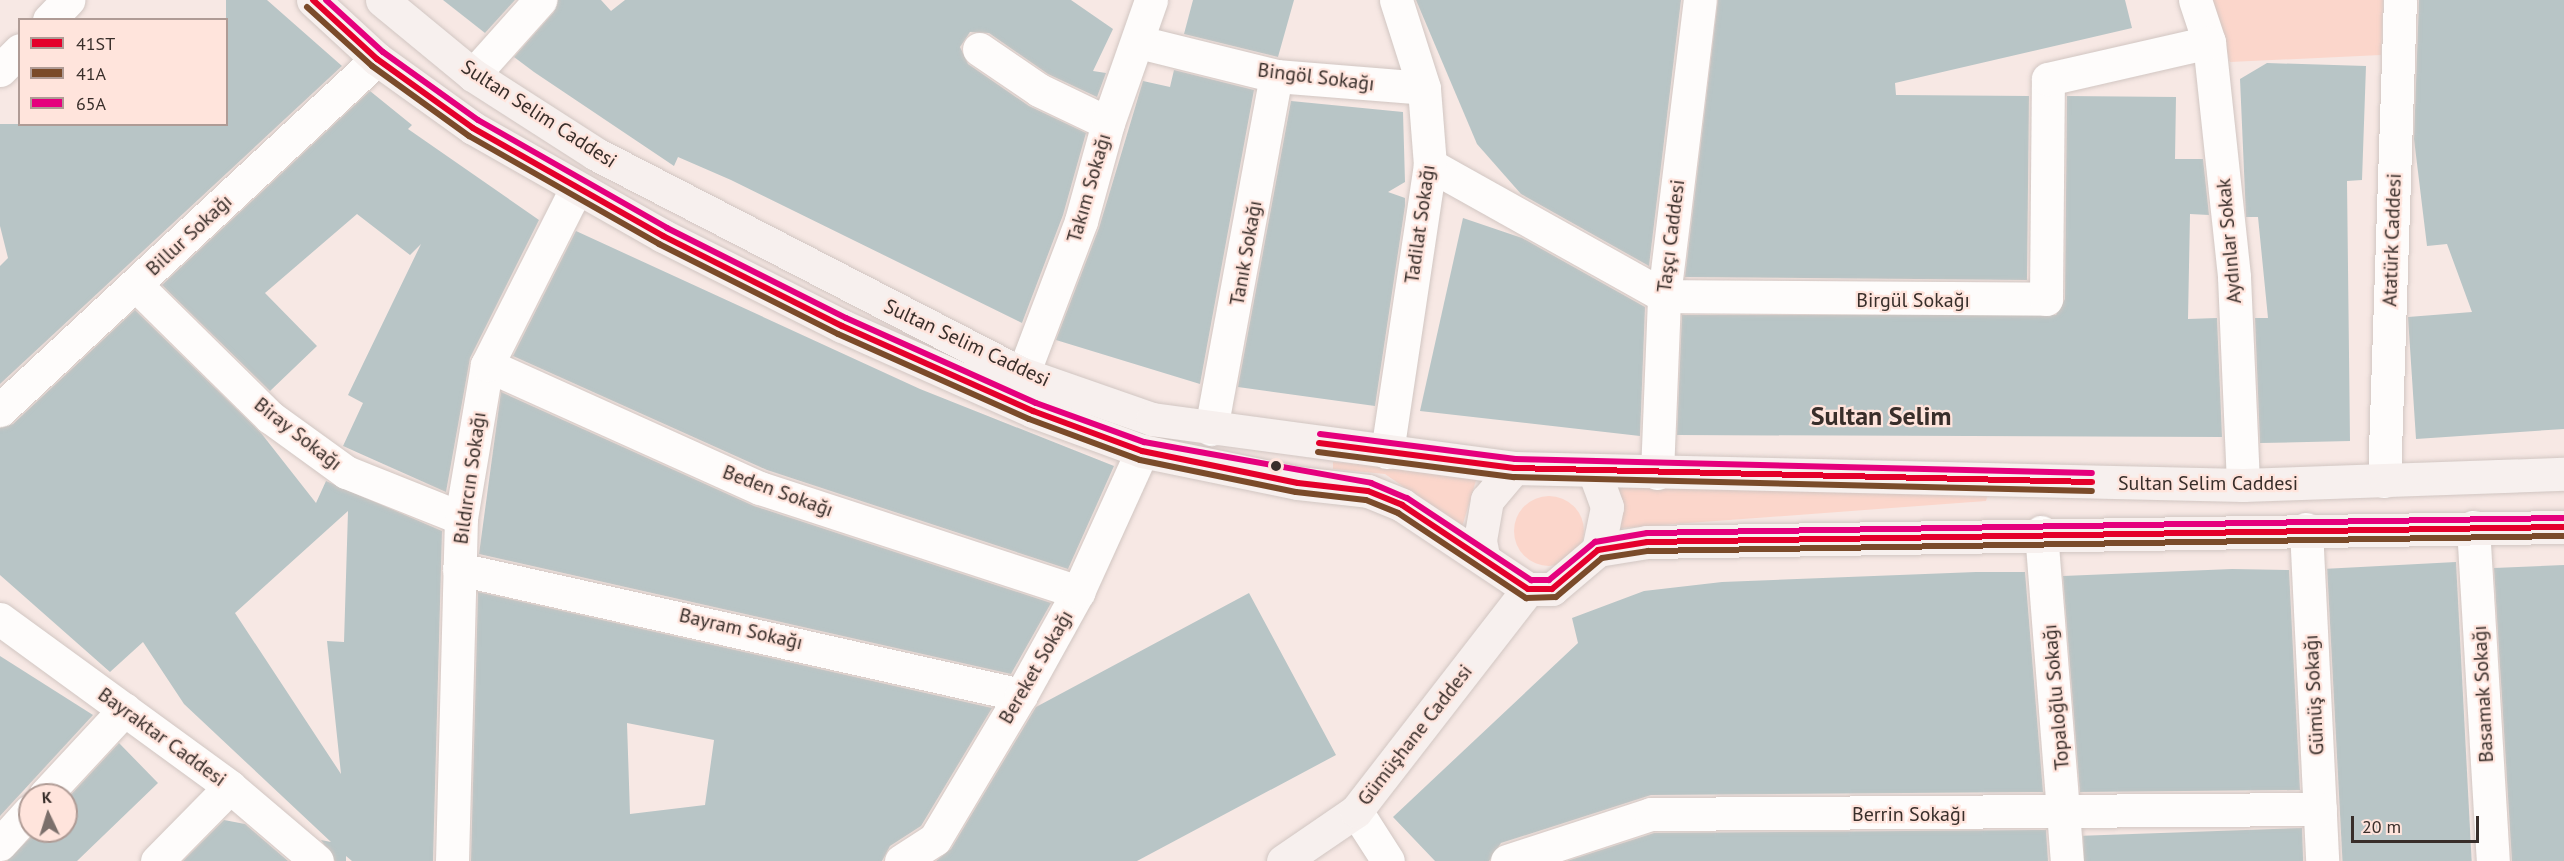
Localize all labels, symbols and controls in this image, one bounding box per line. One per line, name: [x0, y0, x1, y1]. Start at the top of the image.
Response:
legend: [18, 18, 228, 126]
text: 41ST: [76, 32, 115, 55]
street label: Sultan Selim Caddesi: [457, 55, 621, 173]
street label: Bingöl Sokağı: [1256, 58, 1376, 96]
text: 41A: [76, 62, 106, 85]
text: 65A: [76, 92, 106, 115]
street label: Takım Sokağı: [1062, 131, 1116, 245]
street label: Tadilat Sokağı: [1400, 163, 1440, 285]
street label: Atatürk Caddesi: [2378, 173, 2406, 307]
street label: Aydınlar Sokak: [2212, 177, 2246, 305]
street label: Taşçı Caddesi: [1652, 178, 1690, 294]
street label: Billur Sokağı: [141, 189, 237, 281]
street label: Tanık Sokağı: [1225, 198, 1267, 308]
street label: Birgül Sokağı: [1856, 288, 1970, 312]
street label: Sultan Selim Caddesi: [880, 294, 1054, 392]
street label: Biray Sokağı: [249, 392, 347, 476]
district label: Sultan Selim: [1811, 400, 1951, 432]
street label: Bıldırcın Sokağı: [449, 410, 491, 546]
street label: Beden Sokağı: [719, 460, 837, 522]
unlabelled marker: [1270, 460, 1282, 472]
street label: Sultan Selim Caddesi: [2118, 471, 2298, 495]
street label: Bayram Sokağı: [677, 603, 805, 655]
street label: Bereket Sokağı: [994, 606, 1078, 728]
street label: Topaloğlu Sokağı: [2038, 623, 2074, 771]
street label: Basamak Sokağı: [2467, 624, 2499, 764]
street label: Gümüş Sokağı: [2299, 634, 2329, 756]
street label: Gümüşhane Caddesi: [1353, 660, 1477, 810]
street label: Bayraktar Caddesi: [93, 682, 231, 792]
north arrow: [18, 783, 78, 843]
text: K: [41, 787, 53, 807]
street label: Berrin Sokağı: [1852, 802, 1966, 826]
scale bar: [2354, 804, 2482, 842]
text: 20 m: [2362, 815, 2401, 838]

